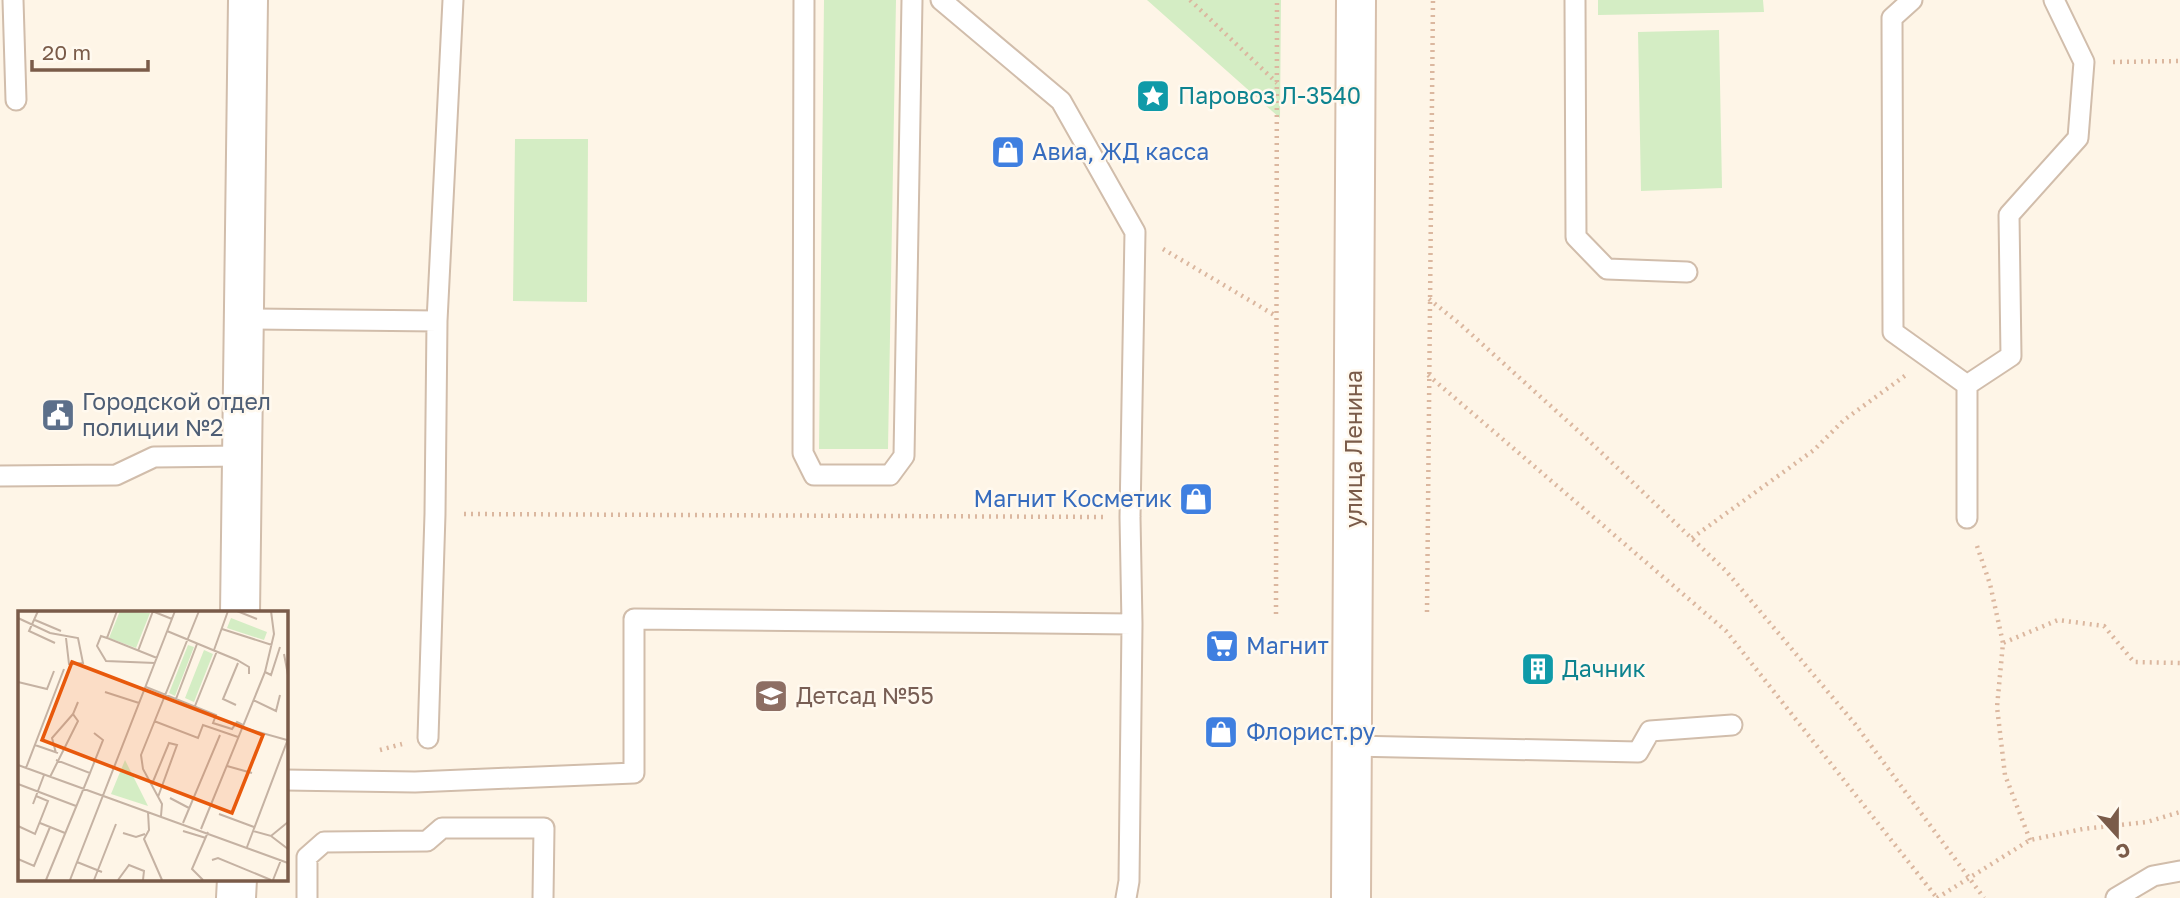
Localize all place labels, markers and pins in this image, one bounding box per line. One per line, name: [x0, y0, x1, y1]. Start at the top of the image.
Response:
place icon: Паровоз Л-3540: [1134, 77, 1172, 115]
place label: Паровоз Л-3540: [1178, 81, 1361, 109]
shop icon: Авиа, ЖД касса: [989, 133, 1027, 171]
place label: Авиа, ЖД касса: [1032, 137, 1209, 165]
place label: Городской отдел полиции №2: [82, 387, 271, 441]
public building icon: Городской отдел полиции №2: [39, 396, 77, 434]
shop icon: Магнит Косметик: [1177, 480, 1215, 518]
place label: Магнит Косметик: [973, 484, 1172, 512]
supermarket icon: Магнит: [1203, 627, 1241, 665]
place label: Магнит: [1246, 631, 1329, 659]
building icon: Дачник: [1519, 650, 1557, 688]
place label: Дачник: [1562, 654, 1646, 682]
school or university icon: Детсад №55: [752, 677, 790, 715]
place label: Детсад №55: [796, 681, 934, 709]
shop icon: Флорист.ру: [1202, 713, 1240, 751]
place label: Флорист.ру: [1246, 717, 1376, 745]

